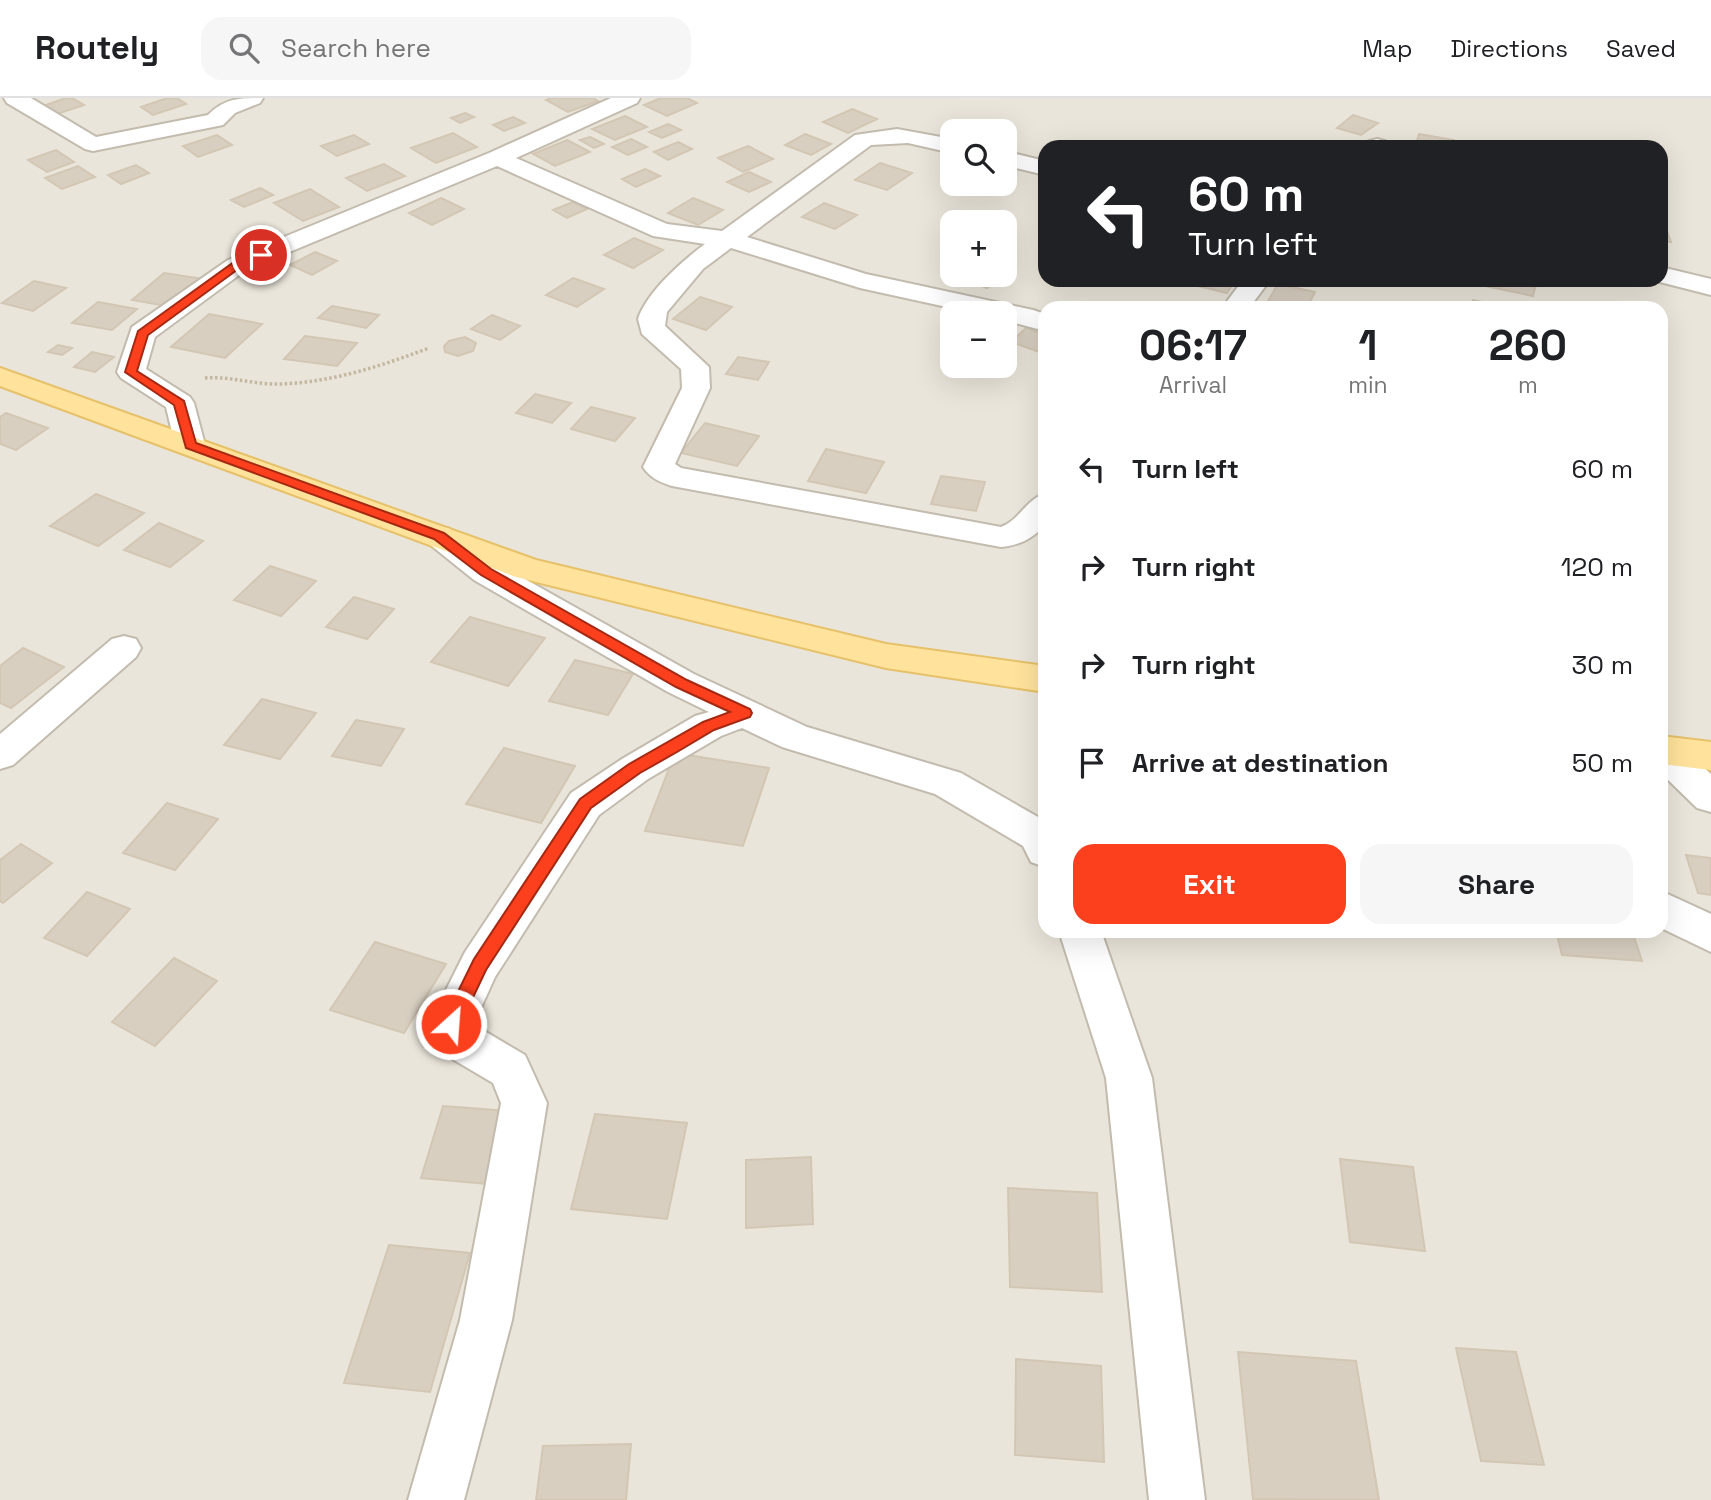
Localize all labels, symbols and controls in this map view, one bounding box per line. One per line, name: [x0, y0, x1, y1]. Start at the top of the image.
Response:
search box: [201, 17, 691, 80]
text: Routely: [35, 27, 159, 69]
icon: search: [225, 29, 263, 67]
text: Search here: [281, 31, 431, 65]
text: Map: [1362, 33, 1412, 64]
text: Directions: [1450, 33, 1568, 64]
text: Saved: [1606, 33, 1676, 64]
map controls: [940, 119, 1017, 378]
button: search: [940, 119, 1017, 196]
text: 60 m: [1188, 163, 1304, 225]
icon: left: [1073, 168, 1164, 259]
button: +: [940, 210, 1017, 287]
text: Turn left: [1188, 224, 1318, 264]
pin: [231, 225, 291, 285]
icon: arrive: [242, 236, 280, 274]
button: −: [940, 301, 1017, 378]
text: 06:17: [1139, 319, 1247, 372]
text: 1: [1358, 319, 1377, 372]
text: 260: [1489, 319, 1567, 372]
text: Arrival: [1159, 370, 1227, 400]
text: min: [1348, 370, 1388, 400]
text: m: [1518, 370, 1538, 400]
icon: left: [1073, 450, 1111, 488]
text: Turn left: [1132, 452, 1239, 486]
text: 60 m: [1571, 452, 1633, 486]
icon: right: [1073, 548, 1111, 586]
text: Turn right: [1132, 550, 1256, 584]
text: 120 m: [1561, 550, 1633, 584]
icon: right: [1073, 646, 1111, 684]
text: Turn right: [1132, 648, 1256, 682]
text: 30 m: [1572, 648, 1633, 682]
icon: arrive: [1073, 744, 1111, 782]
text: Arrive at destination: [1132, 746, 1389, 780]
text: 50 m: [1572, 746, 1633, 780]
button: Exit: [1073, 844, 1346, 924]
button: Share: [1360, 844, 1633, 924]
position arrow: [414, 987, 488, 1061]

